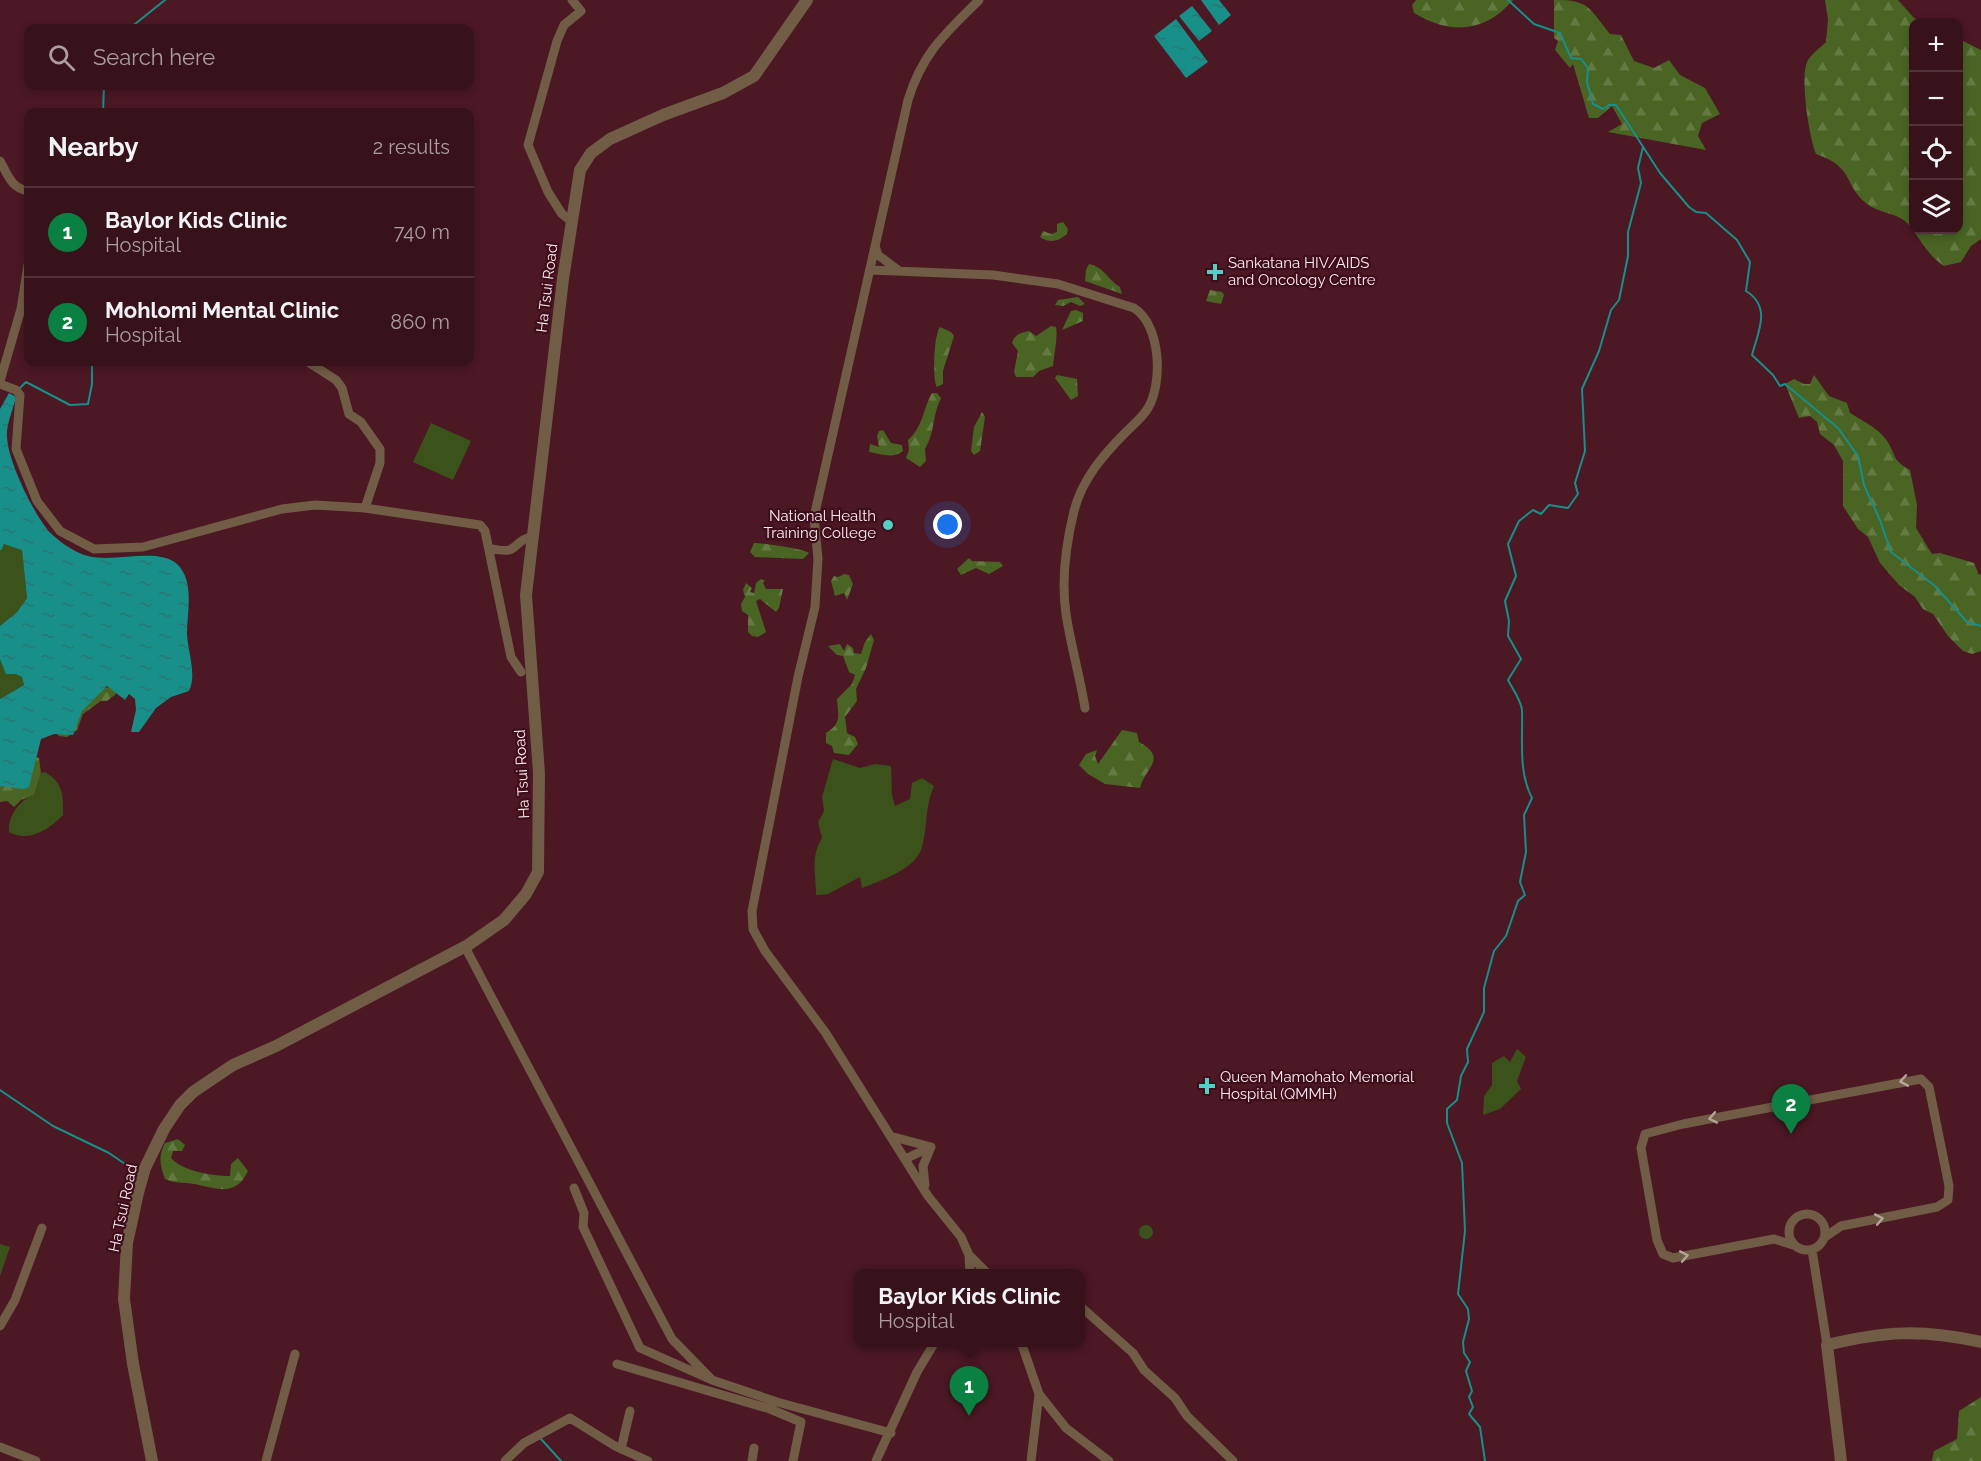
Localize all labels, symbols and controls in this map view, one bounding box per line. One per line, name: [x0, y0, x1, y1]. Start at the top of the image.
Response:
map controls: [1909, 18, 1963, 234]
button: +: [1909, 18, 1963, 72]
search box: [24, 24, 474, 90]
icon: search: [45, 41, 78, 74]
text: Search here: [93, 44, 215, 70]
button: −: [1909, 72, 1963, 126]
button: locate: [1909, 126, 1963, 180]
text: Nearby: [48, 132, 138, 162]
text: 2 results: [373, 135, 450, 159]
button: layers: [1909, 180, 1963, 234]
text: Baylor Kids Clinic: [105, 207, 288, 233]
text: 1: [63, 220, 72, 244]
text: 740 m: [394, 220, 450, 244]
text: Hospital: [105, 233, 181, 257]
street label: Ha Tsui Road: [533, 243, 561, 333]
place label: Sankatana HIV/AIDS and Oncology Centre: [1228, 254, 1376, 289]
marker: Sankatana HIV/AIDS and Oncology Centre: [1206, 263, 1224, 281]
text: Mohlomi Mental Clinic: [105, 297, 339, 323]
text: 2: [62, 310, 73, 334]
text: 860 m: [390, 310, 450, 334]
text: Hospital: [105, 323, 181, 347]
place label: National Health Training College: [763, 507, 876, 542]
your location: [933, 510, 962, 539]
marker: National Health Training College: [881, 518, 895, 532]
street label: Ha Tsui Road: [511, 729, 533, 819]
place label: Queen Mamohato Memorial Hospital (QMMH): [1220, 1068, 1415, 1103]
one-way arrow: [1900, 1074, 1910, 1087]
marker: Queen Mamohato Memorial Hospital (QMMH): [1198, 1077, 1216, 1095]
pin: 2: [1772, 1084, 1810, 1134]
one-way arrow: [1708, 1111, 1718, 1124]
street label: Ha Tsui Road: [105, 1162, 141, 1254]
one-way arrow: [1874, 1213, 1884, 1226]
one-way arrow: [1679, 1250, 1689, 1263]
popup: [854, 1269, 1085, 1347]
text: Baylor Kids Clinic: [878, 1283, 1061, 1309]
text: Hospital: [878, 1309, 954, 1333]
pin: 1: [950, 1366, 988, 1416]

